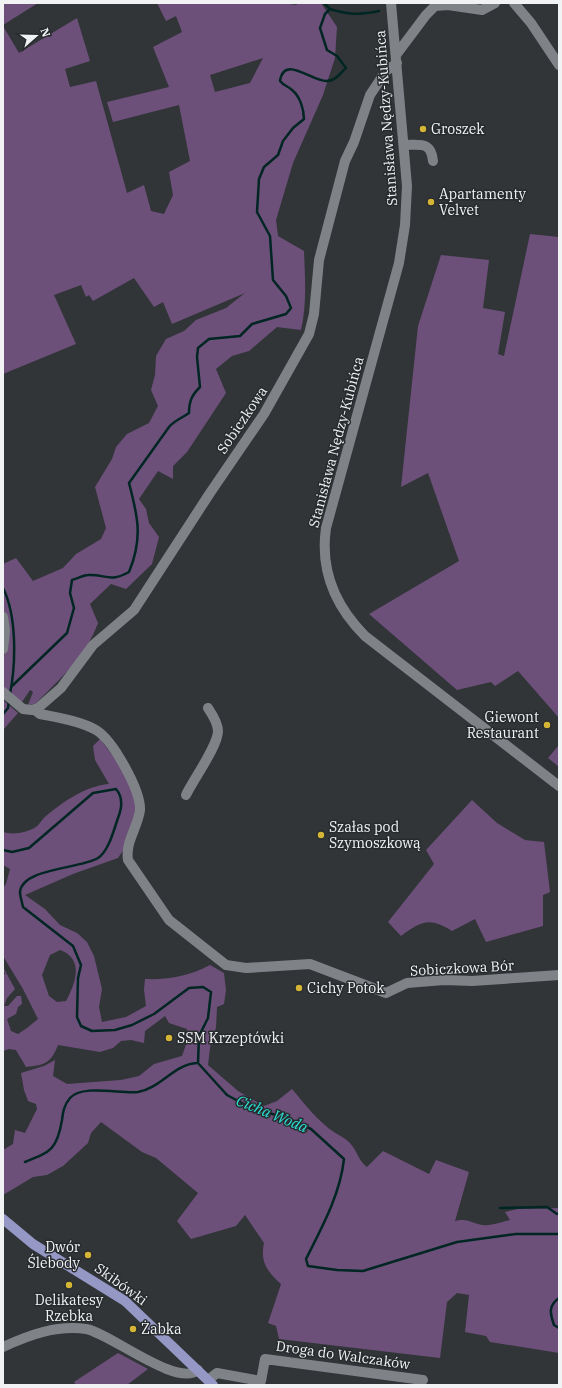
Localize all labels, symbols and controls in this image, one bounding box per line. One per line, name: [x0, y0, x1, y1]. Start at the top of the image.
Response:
north arrow: [16, 16, 56, 56]
text: N: [37, 26, 54, 39]
street label: Stanisława Nędzy-Kubińca: [371, 29, 401, 207]
place label: Groszek: [431, 120, 485, 138]
marker: Groszek: [418, 124, 428, 134]
place label: Apartamenty Velvet: [439, 185, 526, 219]
marker: Apartamenty Velvet: [426, 197, 436, 207]
street label: Stanisława Nędzy-Kubińca: [305, 354, 368, 529]
street label: Sobiczkowa: [213, 383, 271, 457]
place label: Giewont Restaurant: [467, 708, 539, 742]
marker: Giewont Restaurant: [542, 720, 552, 730]
place label: Szałas pod Szymoszkową: [329, 818, 421, 852]
marker: Szałas pod Szymoszkową: [316, 830, 326, 840]
street label: Sobiczkowa Bór: [410, 956, 515, 980]
place label: Cichy Potok: [307, 979, 385, 997]
marker: Cichy Potok: [294, 983, 304, 993]
place label: SSM Krzeptówki: [177, 1029, 284, 1047]
marker: SSM Krzeptówki: [164, 1033, 174, 1043]
water label: Cicha Woda: [233, 1091, 312, 1137]
place label: Dwór Ślebody: [28, 1238, 81, 1272]
marker: Dwór Ślebody: [83, 1250, 93, 1260]
street label: Skibówki: [91, 1259, 151, 1309]
marker: Delikatesy Rzebka: [64, 1280, 74, 1290]
place label: Delikatesy Rzebka: [35, 1291, 104, 1325]
place label: Żabka: [141, 1320, 182, 1338]
marker: Żabka: [128, 1324, 138, 1334]
street label: Droga do Walczaków: [275, 1337, 411, 1373]

